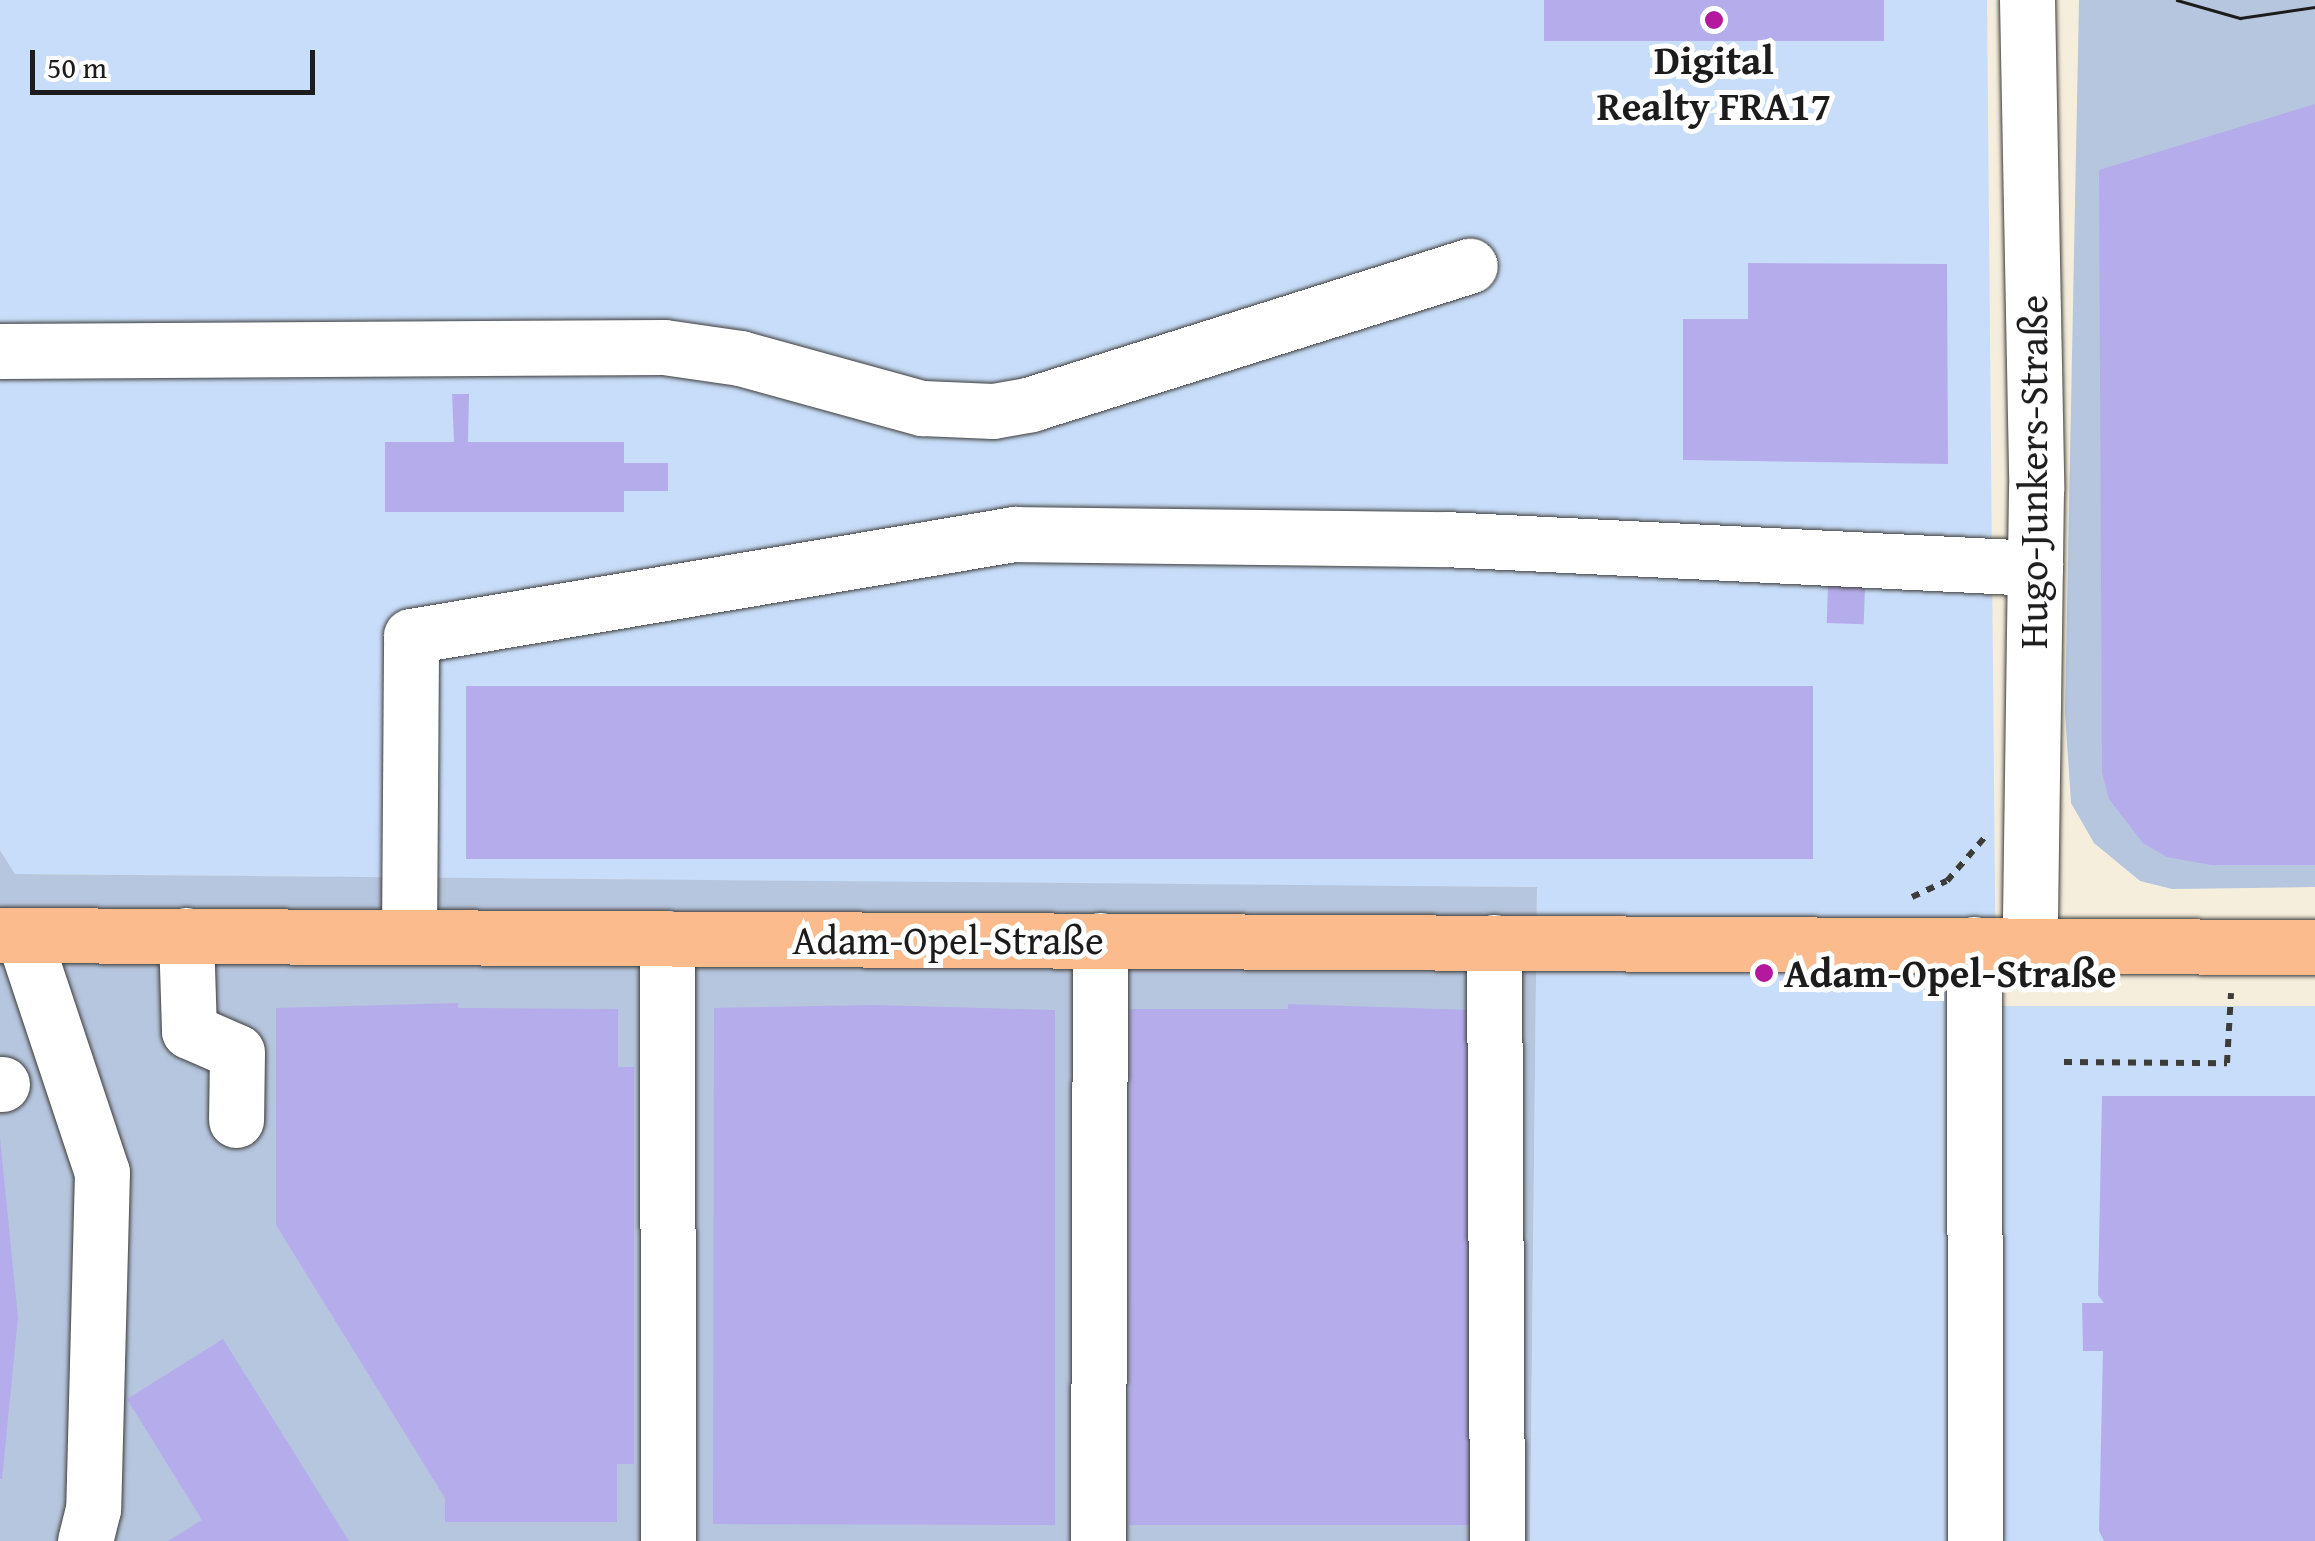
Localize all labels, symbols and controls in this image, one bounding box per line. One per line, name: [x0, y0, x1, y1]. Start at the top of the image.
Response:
marker: Digital Realty FRA17: [1703, 9, 1725, 31]
scale bar: [35, 30, 320, 92]
place label: Digital Realty FRA17: [1597, 36, 1831, 130]
text: 50 m: [47, 45, 107, 89]
street label: Hugo-Junkers-Straße: [2009, 295, 2057, 649]
street label: Adam-Opel-Straße: [792, 916, 1104, 964]
place label: Adam-Opel-Straße: [1784, 949, 2116, 997]
marker: Adam-Opel-Straße: [1753, 962, 1775, 984]

